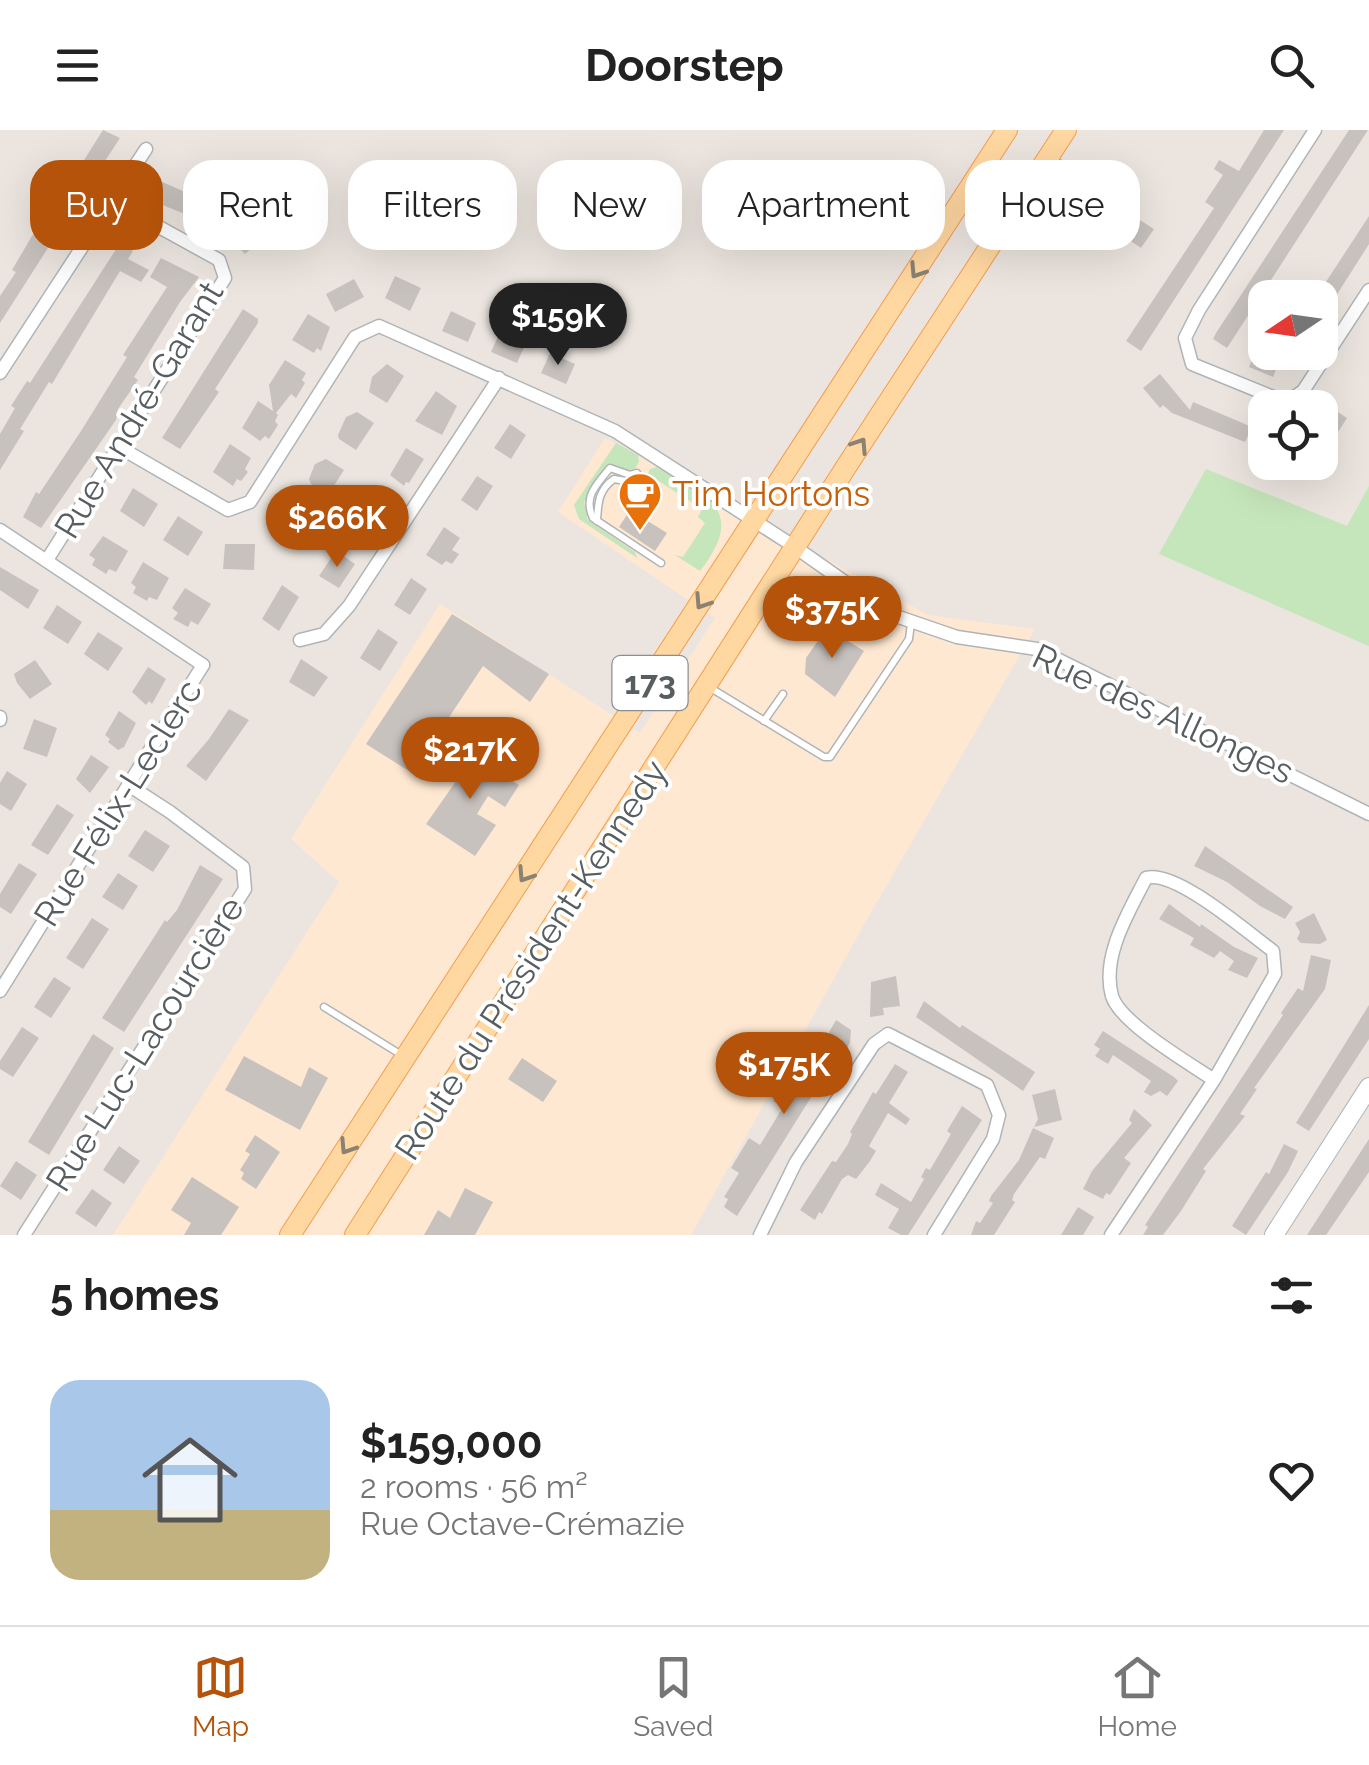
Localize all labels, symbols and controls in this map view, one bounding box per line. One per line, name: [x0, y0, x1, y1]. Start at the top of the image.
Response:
icon: menu: [50, 38, 105, 93]
icon: search: [1264, 38, 1319, 93]
text: Doorstep: [585, 39, 784, 92]
chip: Buy: [30, 160, 163, 250]
chip: Rent: [183, 160, 328, 250]
chip: Filters: [348, 160, 517, 250]
chip: New: [537, 160, 682, 250]
chip: Apartment: [702, 160, 945, 250]
chip: House: [965, 160, 1140, 250]
one-way arrow: [910, 260, 929, 278]
street label: Rue André-Garant: [46, 274, 231, 545]
north arrow: [1248, 280, 1338, 370]
map controls: [1248, 280, 1338, 480]
pin: $159K: [488, 283, 628, 368]
text: $159K: [511, 297, 605, 334]
button: locate: [1248, 390, 1338, 480]
one-way arrow: [848, 438, 867, 456]
cafe icon: Tim Hortons: [617, 471, 663, 532]
place label: Tim Hortons: [672, 473, 870, 514]
pin: $266K: [267, 485, 407, 570]
text: $266K: [288, 499, 386, 536]
pin: $375K: [762, 576, 902, 661]
text: $375K: [785, 590, 879, 627]
one-way arrow: [696, 591, 714, 610]
street label: Rue des Allonges: [1026, 635, 1300, 792]
road number: 173: [612, 656, 688, 710]
street label: Rue Félix-Leclerc: [25, 672, 210, 933]
pin: $217K: [400, 717, 540, 802]
text: $217K: [423, 731, 517, 768]
street label: Route du Président-Kennedy: [386, 752, 675, 1167]
one-way arrow: [518, 864, 537, 882]
street label: Rue Luc-Lacourcière: [37, 889, 252, 1199]
pin: $175K: [714, 1032, 854, 1117]
text: $175K: [738, 1046, 830, 1083]
one-way arrow: [341, 1136, 360, 1154]
icon: filters: [1264, 1268, 1319, 1323]
text: 5 homes: [50, 1271, 219, 1320]
text: $159,000: [360, 1419, 543, 1468]
icon: home: [130, 1420, 250, 1540]
icon: heart: [1264, 1453, 1319, 1508]
text: 2 rooms · 56 m²: [360, 1468, 588, 1505]
text: Rue Octave-Crémazie: [360, 1505, 684, 1542]
tab: Map: [192, 1650, 249, 1743]
tab: Saved: [633, 1650, 713, 1743]
tab: Home: [1098, 1650, 1177, 1743]

